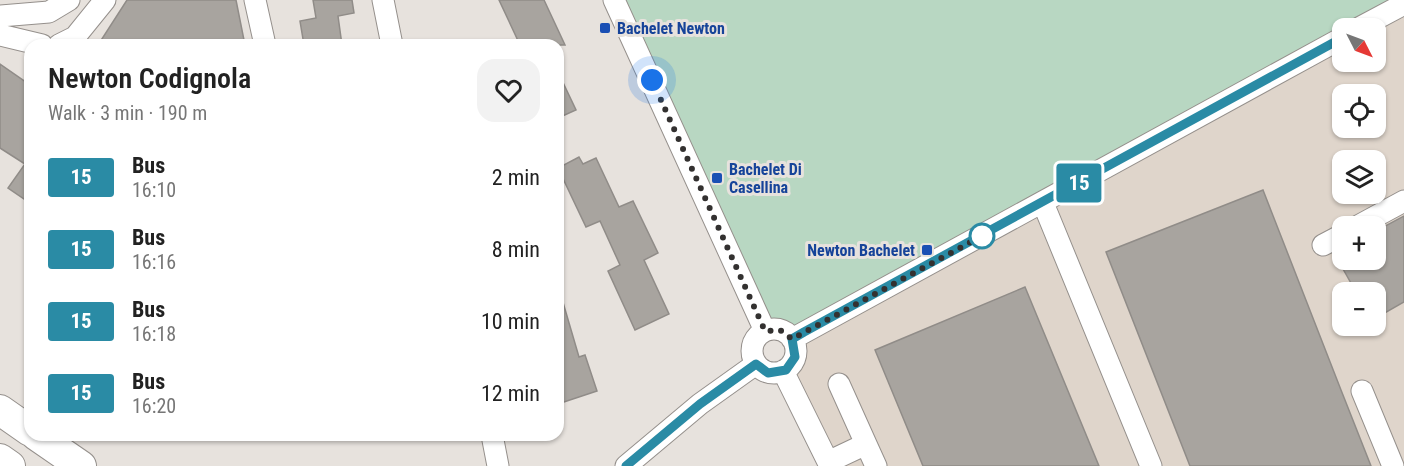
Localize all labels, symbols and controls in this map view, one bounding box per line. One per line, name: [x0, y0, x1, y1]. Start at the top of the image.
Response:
north arrow: [1332, 18, 1386, 72]
map controls: [1332, 18, 1386, 336]
place label: Bachelet Newton: [617, 19, 725, 38]
marker: Bachelet Newton: [598, 21, 612, 35]
button: heart: [477, 59, 540, 122]
text: Newton Codignola: [48, 62, 251, 95]
your location: [637, 65, 667, 95]
button: locate: [1332, 84, 1386, 138]
text: Walk · 3 min · 190 m: [48, 101, 207, 125]
button: layers: [1332, 150, 1386, 204]
text: Bus: [132, 153, 165, 178]
place label: Bachelet Di Casellina: [729, 160, 802, 197]
line badge: 15: [1052, 164, 1106, 202]
text: 15: [70, 165, 92, 189]
text: 2 min: [492, 165, 540, 190]
marker: Bachelet Di Casellina: [710, 171, 724, 185]
text: 15: [1068, 171, 1090, 195]
text: 16:10: [132, 178, 176, 202]
button: +: [1332, 216, 1386, 270]
unlabelled marker: [969, 223, 995, 249]
text: Bus: [132, 225, 165, 250]
text: 15: [70, 237, 92, 261]
text: 8 min: [492, 237, 540, 262]
place label: Newton Bachelet: [807, 241, 915, 260]
marker: Newton Bachelet: [920, 243, 934, 257]
text: 16:16: [132, 250, 176, 274]
button: −: [1332, 282, 1386, 336]
text: Bus: [132, 297, 165, 322]
text: 15: [70, 309, 92, 333]
text: 10 min: [481, 309, 540, 334]
text: 16:18: [132, 322, 176, 346]
text: Bus: [132, 369, 165, 394]
text: 15: [70, 381, 92, 405]
text: 12 min: [481, 381, 540, 406]
text: 16:20: [132, 394, 176, 418]

